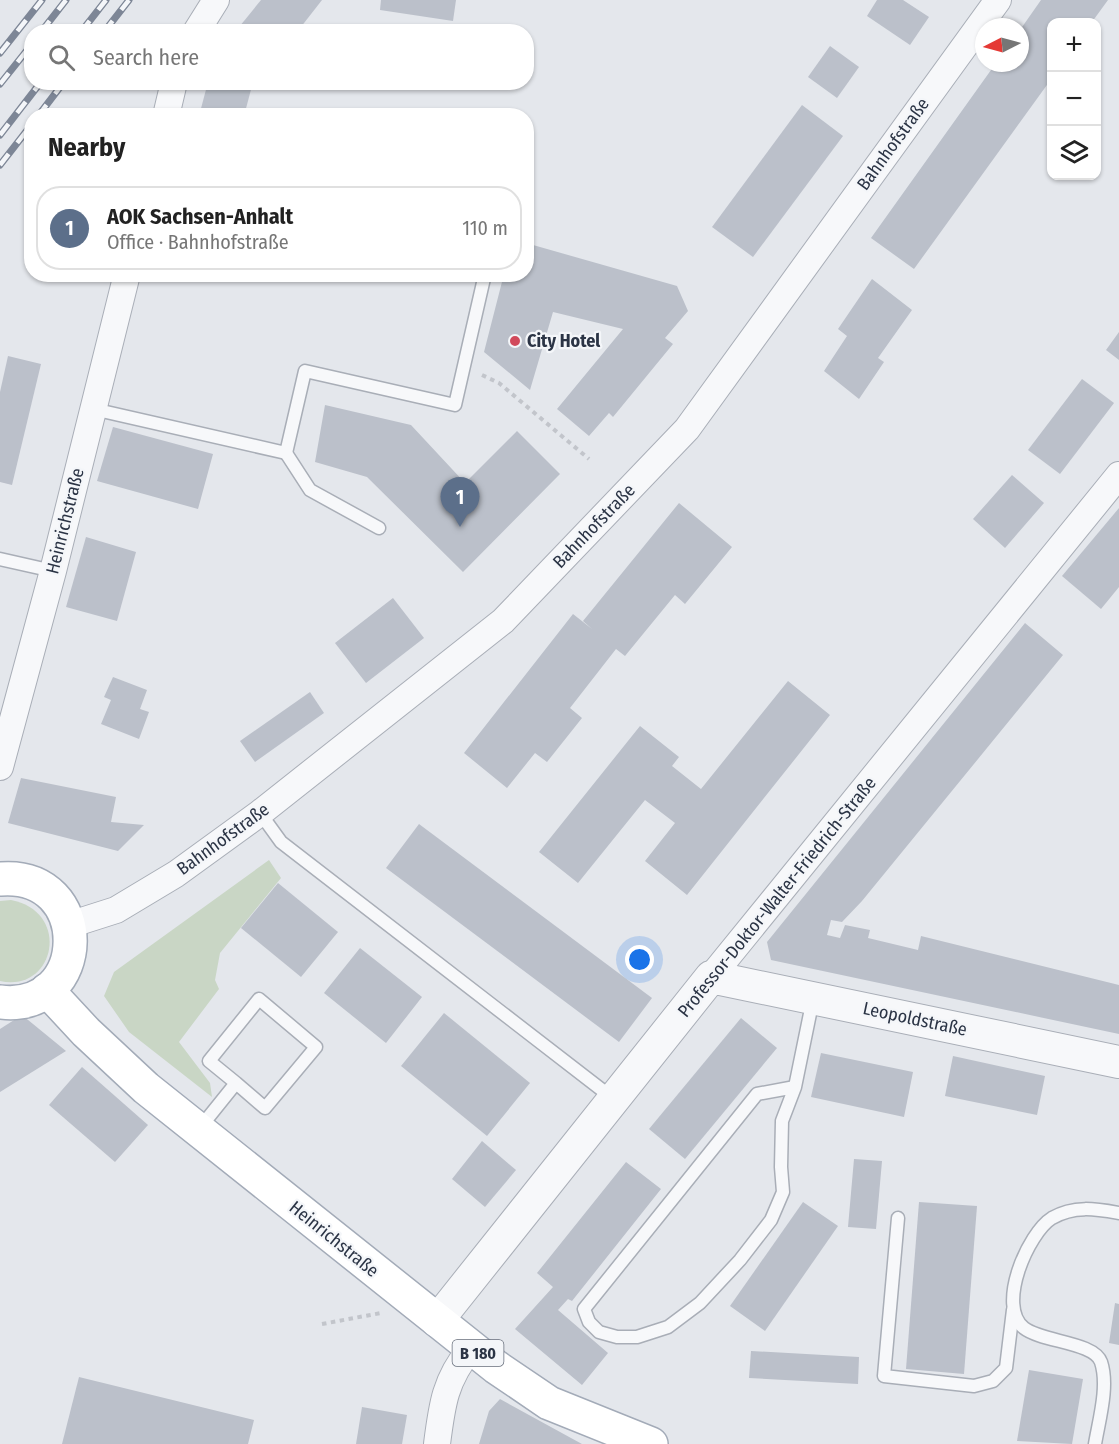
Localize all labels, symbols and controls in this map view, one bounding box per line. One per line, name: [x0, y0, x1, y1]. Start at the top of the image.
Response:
north arrow: [975, 18, 1029, 72]
map controls: [1047, 18, 1101, 180]
button: +: [1047, 18, 1101, 72]
search box: [24, 24, 534, 90]
icon: search: [45, 41, 78, 74]
text: Search here: [93, 44, 199, 71]
button: −: [1047, 72, 1101, 126]
street label: Bahnhofstraße: [852, 93, 934, 194]
button: layers: [1047, 126, 1101, 180]
text: Nearby: [48, 132, 125, 163]
text: AOK Sachsen-Anhalt: [107, 203, 293, 230]
text: 1: [65, 216, 74, 240]
text: 110 m: [462, 216, 508, 240]
text: Office · Bahnhofstraße: [107, 230, 289, 254]
place label: City Hotel: [527, 330, 600, 352]
marker: City Hotel: [508, 334, 522, 348]
street label: Heinrichstraße: [41, 466, 89, 576]
pin: 1: [440, 478, 480, 527]
street label: Bahnhofstraße: [548, 479, 640, 573]
street label: Professor-Doktor-Walter-Friedrich-Straße: [673, 772, 881, 1022]
street label: Bahnhofstraße: [173, 798, 274, 880]
your location: [625, 945, 654, 974]
street label: Leopoldstraße: [861, 997, 969, 1041]
street label: Heinrichstraße: [285, 1196, 383, 1282]
road number: B 180: [452, 1340, 504, 1366]

